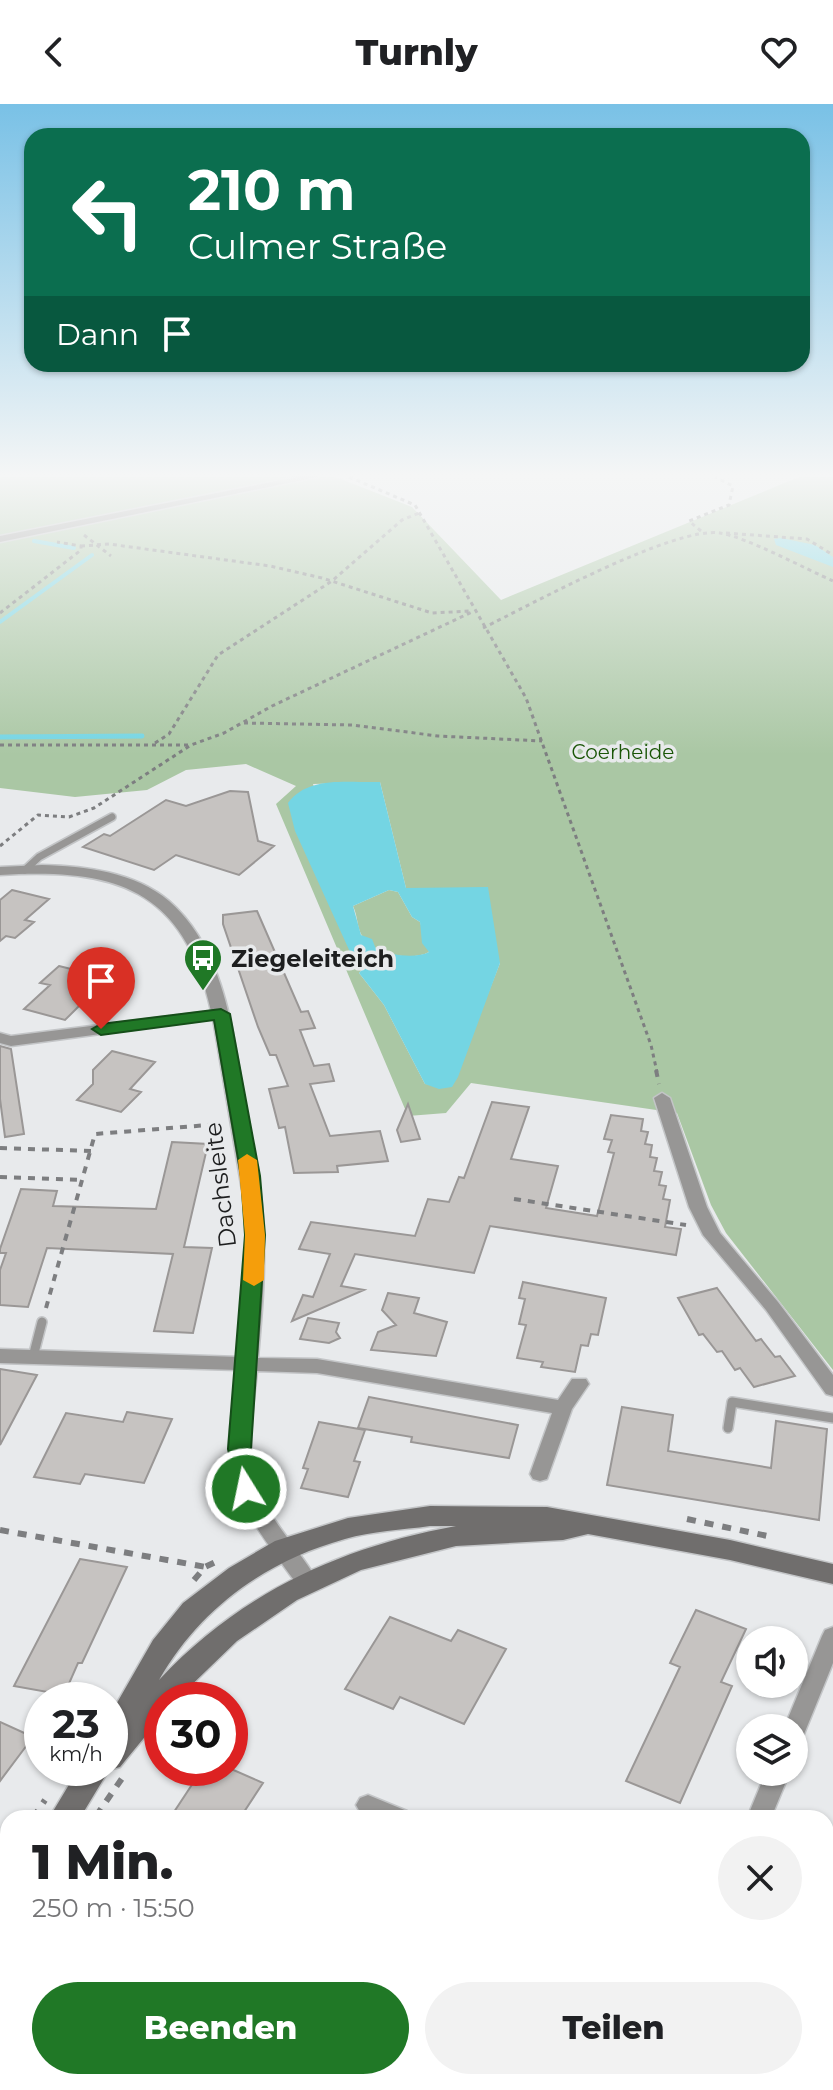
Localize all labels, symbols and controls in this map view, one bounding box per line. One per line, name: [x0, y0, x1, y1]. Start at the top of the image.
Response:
icon: back: [32, 30, 76, 74]
text: Turnly: [356, 30, 477, 74]
icon: heart: [757, 30, 801, 74]
text: 210 m: [188, 156, 356, 224]
icon: left: [56, 160, 160, 264]
text: Culmer Straße: [188, 224, 447, 268]
icon: arrive: [155, 312, 199, 356]
text: Dann: [56, 316, 139, 353]
park label: Coerheide: [572, 740, 674, 764]
bus stop icon: Ziegeleiteich: [182, 937, 224, 992]
place label: Ziegeleiteich: [231, 944, 394, 973]
pin: [67, 947, 135, 1029]
icon: arrive: [79, 959, 123, 1003]
street label: Dachsleite: [198, 1121, 242, 1249]
position arrow: [204, 1447, 288, 1531]
map controls: [736, 1626, 808, 1786]
button: sound: [736, 1626, 808, 1698]
speed limit sign: 30: [144, 1682, 248, 1786]
text: 23: [52, 1699, 100, 1748]
button: layers: [736, 1714, 808, 1786]
text: km/h: [49, 1742, 103, 1766]
text: 1 Min.: [32, 1833, 173, 1891]
button: close: [718, 1836, 802, 1920]
text: 250 m · 15:50: [32, 1892, 195, 1924]
button: Beenden: [32, 1982, 409, 2074]
button: Teilen: [425, 1982, 802, 2074]

